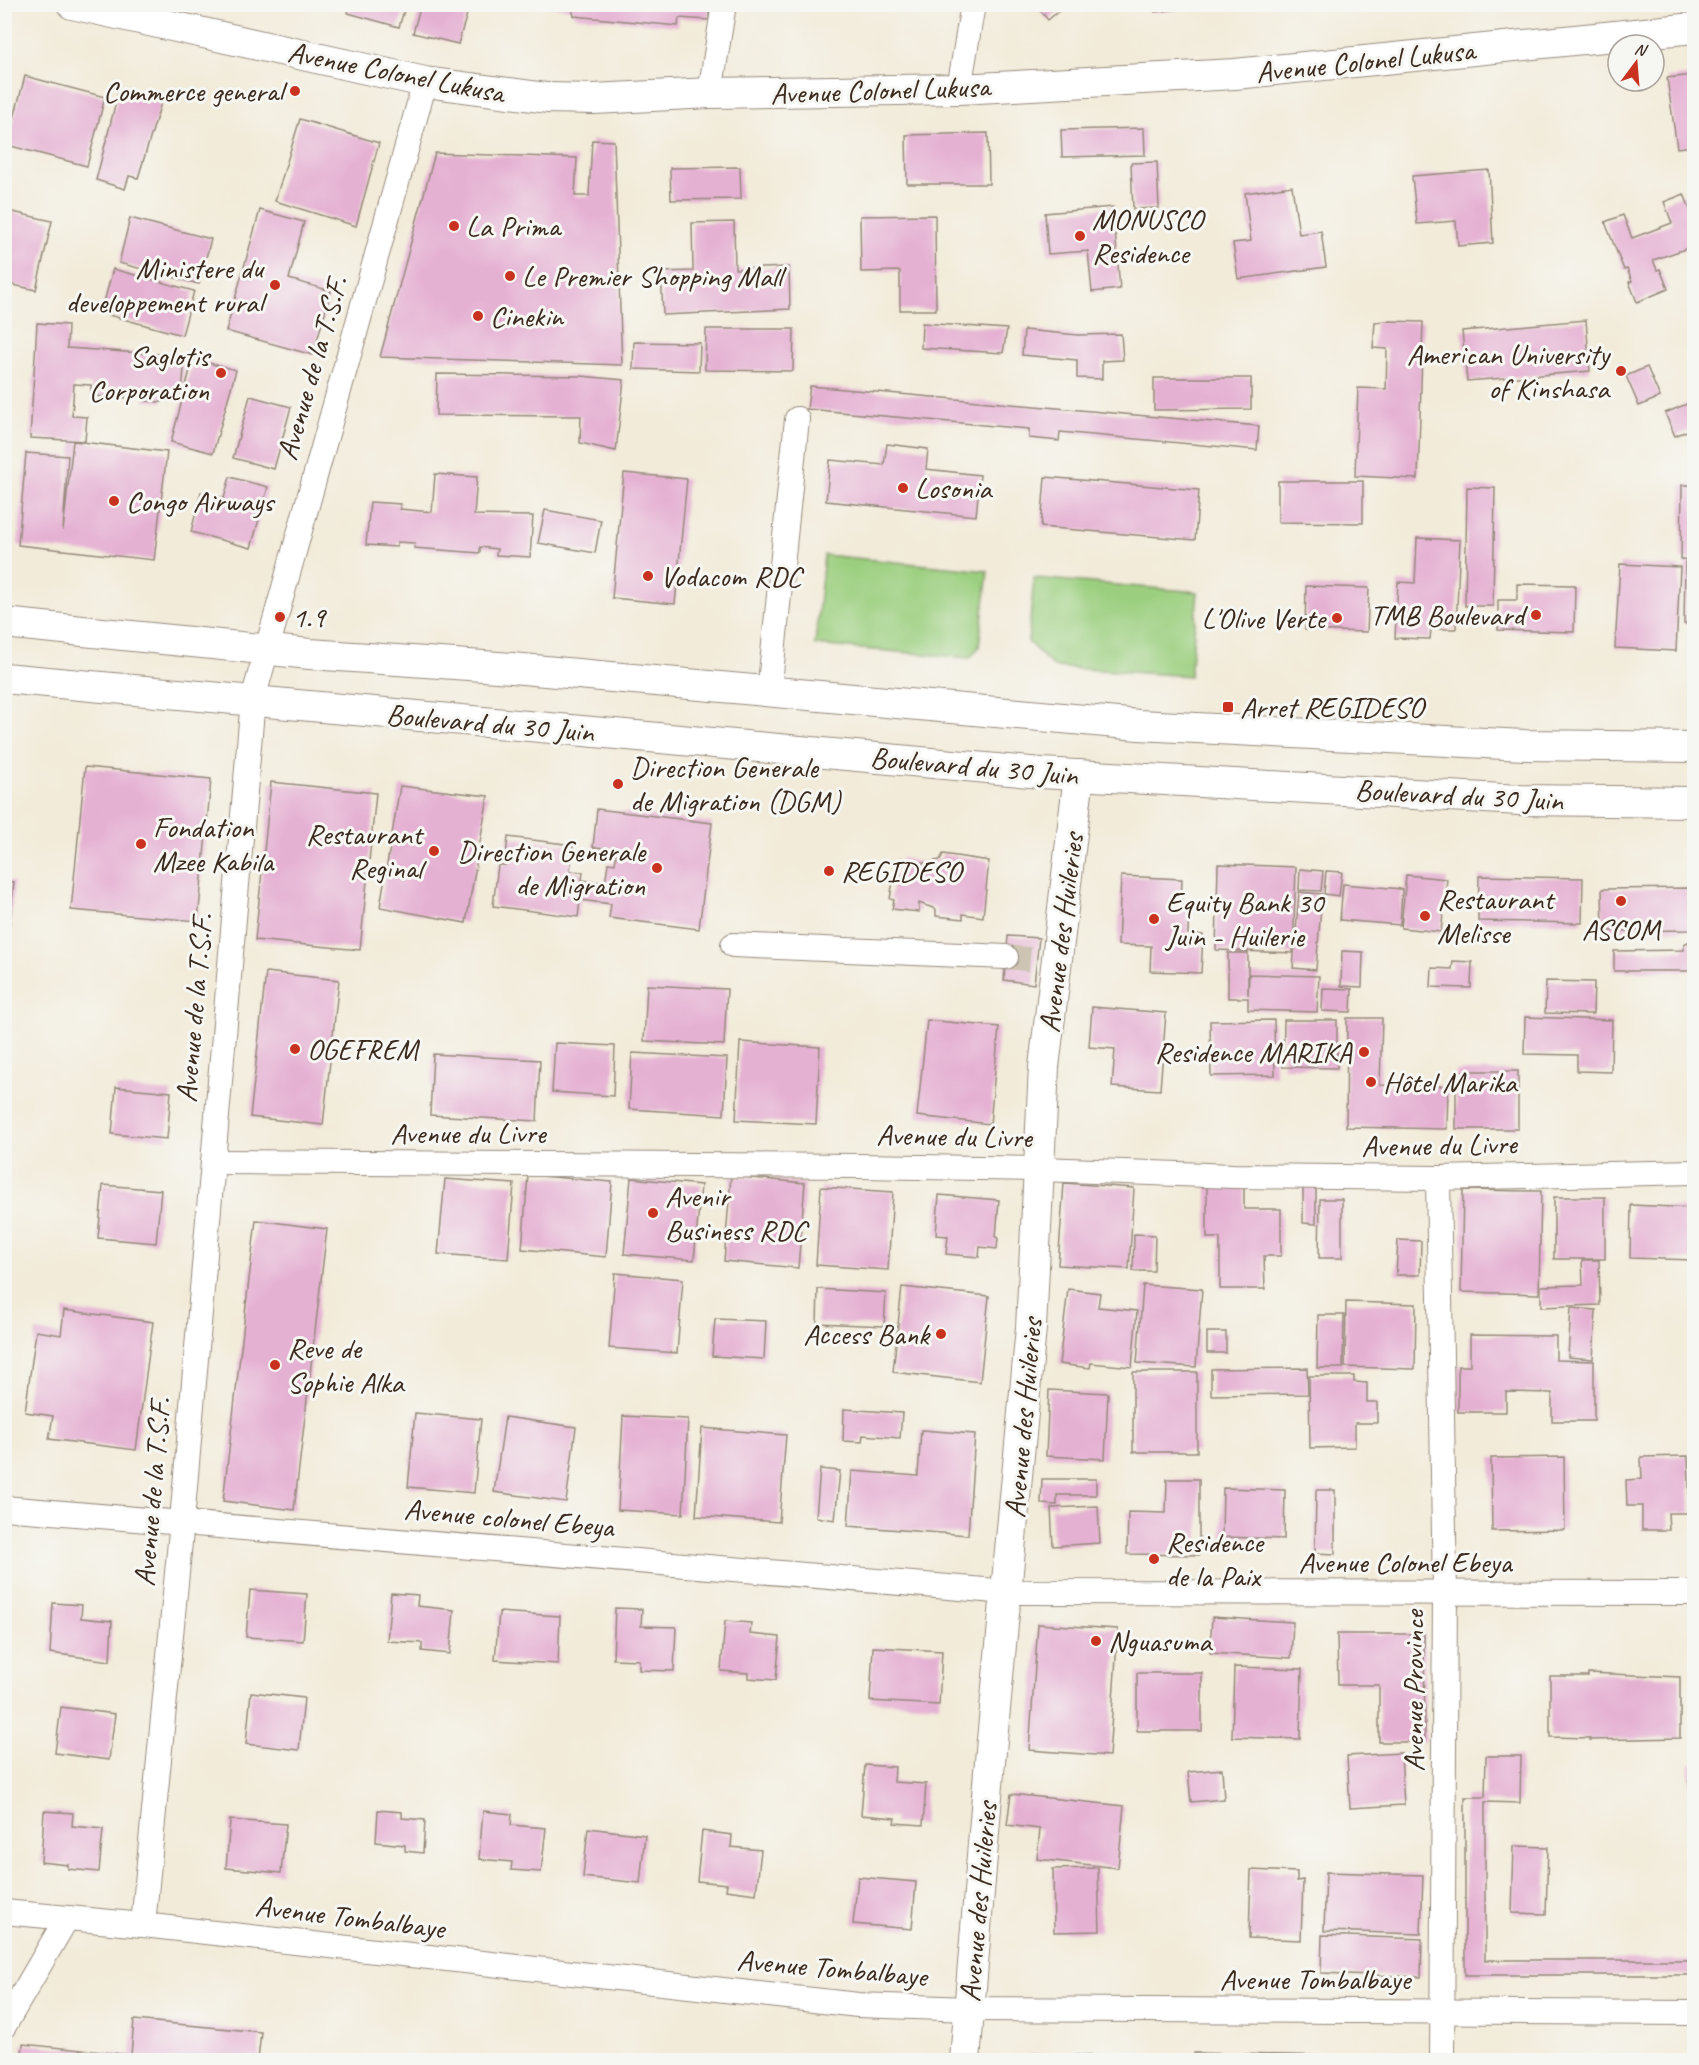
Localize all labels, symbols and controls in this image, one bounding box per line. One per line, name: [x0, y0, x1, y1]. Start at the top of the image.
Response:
street label: Avenue Colonel Lukusa: [1254, 30, 1479, 91]
street label: Avenue Colonel Lukusa: [285, 32, 510, 112]
north arrow: [1606, 33, 1666, 93]
text: N: [1632, 39, 1650, 61]
street label: Avenue Colonel Lukusa: [770, 67, 993, 113]
place label: Commerce general: [103, 72, 288, 110]
marker: Commerce general: [288, 84, 302, 98]
place label: MONUSCO Residence: [1092, 200, 1206, 272]
place label: La Prima: [466, 207, 562, 245]
marker: La Prima: [447, 219, 461, 233]
marker: MONUSCO Residence: [1073, 229, 1087, 243]
place label: Ministere du developpement rural: [66, 249, 268, 321]
place label: Le Premier Shopping Mall: [522, 257, 787, 295]
marker: Le Premier Shopping Mall: [503, 269, 517, 283]
street label: Avenue de la T.S.F.: [268, 271, 356, 464]
marker: Ministere du developpement rural: [268, 278, 282, 292]
place label: Cinekin: [490, 297, 565, 335]
marker: Cinekin: [471, 309, 485, 323]
place label: American University of Kinshasa: [1407, 335, 1612, 407]
place label: Saglotis Corporation: [89, 337, 212, 409]
marker: American University of Kinshasa: [1614, 364, 1628, 378]
marker: Saglotis Corporation: [214, 366, 228, 380]
place label: Losonia: [915, 469, 993, 507]
marker: Losonia: [896, 481, 910, 495]
place label: Congo Airways: [126, 482, 276, 520]
marker: Congo Airways: [107, 494, 121, 508]
place label: Vodacom RDC: [660, 557, 805, 595]
marker: Vodacom RDC: [641, 569, 655, 583]
place label: TMB Boulevard: [1370, 596, 1528, 634]
place label: 1.9: [292, 598, 327, 636]
place label: L'Olive Verte: [1202, 599, 1327, 637]
marker: TMB Boulevard: [1529, 608, 1543, 622]
marker: 1.9: [273, 610, 287, 624]
marker: L'Olive Verte: [1330, 611, 1344, 625]
place label: Arret REGIDESO: [1240, 688, 1426, 726]
street label: Boulevard du 30 Juin: [385, 695, 597, 751]
marker: Arret REGIDESO: [1221, 700, 1235, 714]
street label: Boulevard du 30 Juin: [869, 738, 1081, 794]
place label: Direction Generale de Migration (DGM): [630, 748, 843, 820]
street label: Boulevard du 30 Juin: [1354, 771, 1565, 820]
marker: Direction Generale de Migration (DGM): [611, 777, 625, 791]
place label: Fondation Mzee Kabila: [153, 808, 275, 880]
place label: Restaurant Reginal: [306, 815, 427, 887]
street label: Avenue des Huileries: [1030, 829, 1092, 1035]
place label: Direction Generale de Migration: [457, 832, 647, 904]
marker: Fondation Mzee Kabila: [134, 837, 148, 851]
marker: Restaurant Reginal: [427, 844, 441, 858]
place label: REGIDESO: [841, 852, 964, 890]
marker: Direction Generale de Migration: [650, 861, 664, 875]
marker: REGIDESO: [822, 864, 836, 878]
place label: Restaurant Melisse: [1437, 880, 1556, 952]
place label: Equity Bank 30 Juin - Huilerie: [1164, 883, 1326, 955]
marker: ASCOM: [1614, 894, 1628, 908]
marker: Restaurant Melisse: [1418, 909, 1432, 923]
place label: ASCOM: [1582, 910, 1662, 948]
street label: Avenue de la T.S.F.: [167, 912, 221, 1104]
marker: Equity Bank 30 Juin - Huilerie: [1147, 912, 1161, 926]
place label: OGEFREM: [307, 1030, 420, 1068]
place label: Residence MARIKA: [1155, 1033, 1353, 1071]
marker: OGEFREM: [288, 1042, 302, 1056]
marker: Residence MARIKA: [1357, 1045, 1371, 1059]
place label: Hôtel Marika: [1383, 1063, 1518, 1101]
marker: Hôtel Marika: [1364, 1075, 1378, 1089]
street label: Avenue du Livre: [390, 1114, 548, 1152]
street label: Avenue du Livre: [876, 1116, 1034, 1156]
street label: Avenue du Livre: [1361, 1125, 1519, 1165]
place label: Avenir Business RDC: [665, 1177, 810, 1249]
marker: Avenir Business RDC: [646, 1206, 660, 1220]
street label: Avenue des Huileries: [995, 1314, 1051, 1519]
place label: Access Bank: [803, 1315, 931, 1353]
marker: Access Bank: [934, 1327, 948, 1341]
place label: Reve de Sophie Alka: [287, 1329, 406, 1401]
marker: Reve de Sophie Alka: [268, 1358, 282, 1372]
street label: Avenue de la T.S.F.: [125, 1396, 179, 1588]
street label: Avenue colonel Ebeya: [403, 1490, 617, 1546]
place label: Residence de la Paix: [1166, 1523, 1265, 1595]
street label: Avenue Colonel Ebeya: [1298, 1543, 1514, 1581]
marker: Residence de la Paix: [1147, 1552, 1161, 1566]
street label: Avenue Province: [1394, 1608, 1432, 1772]
place label: Nguasuma: [1108, 1622, 1213, 1660]
marker: Nguasuma: [1089, 1634, 1103, 1648]
street label: Avenue des Huileries: [950, 1798, 1006, 2003]
street label: Avenue Tombalbaye: [253, 1887, 449, 1948]
street label: Avenue Tombalbaye: [735, 1941, 931, 1995]
street label: Avenue Tombalbaye: [1220, 1960, 1412, 1998]

